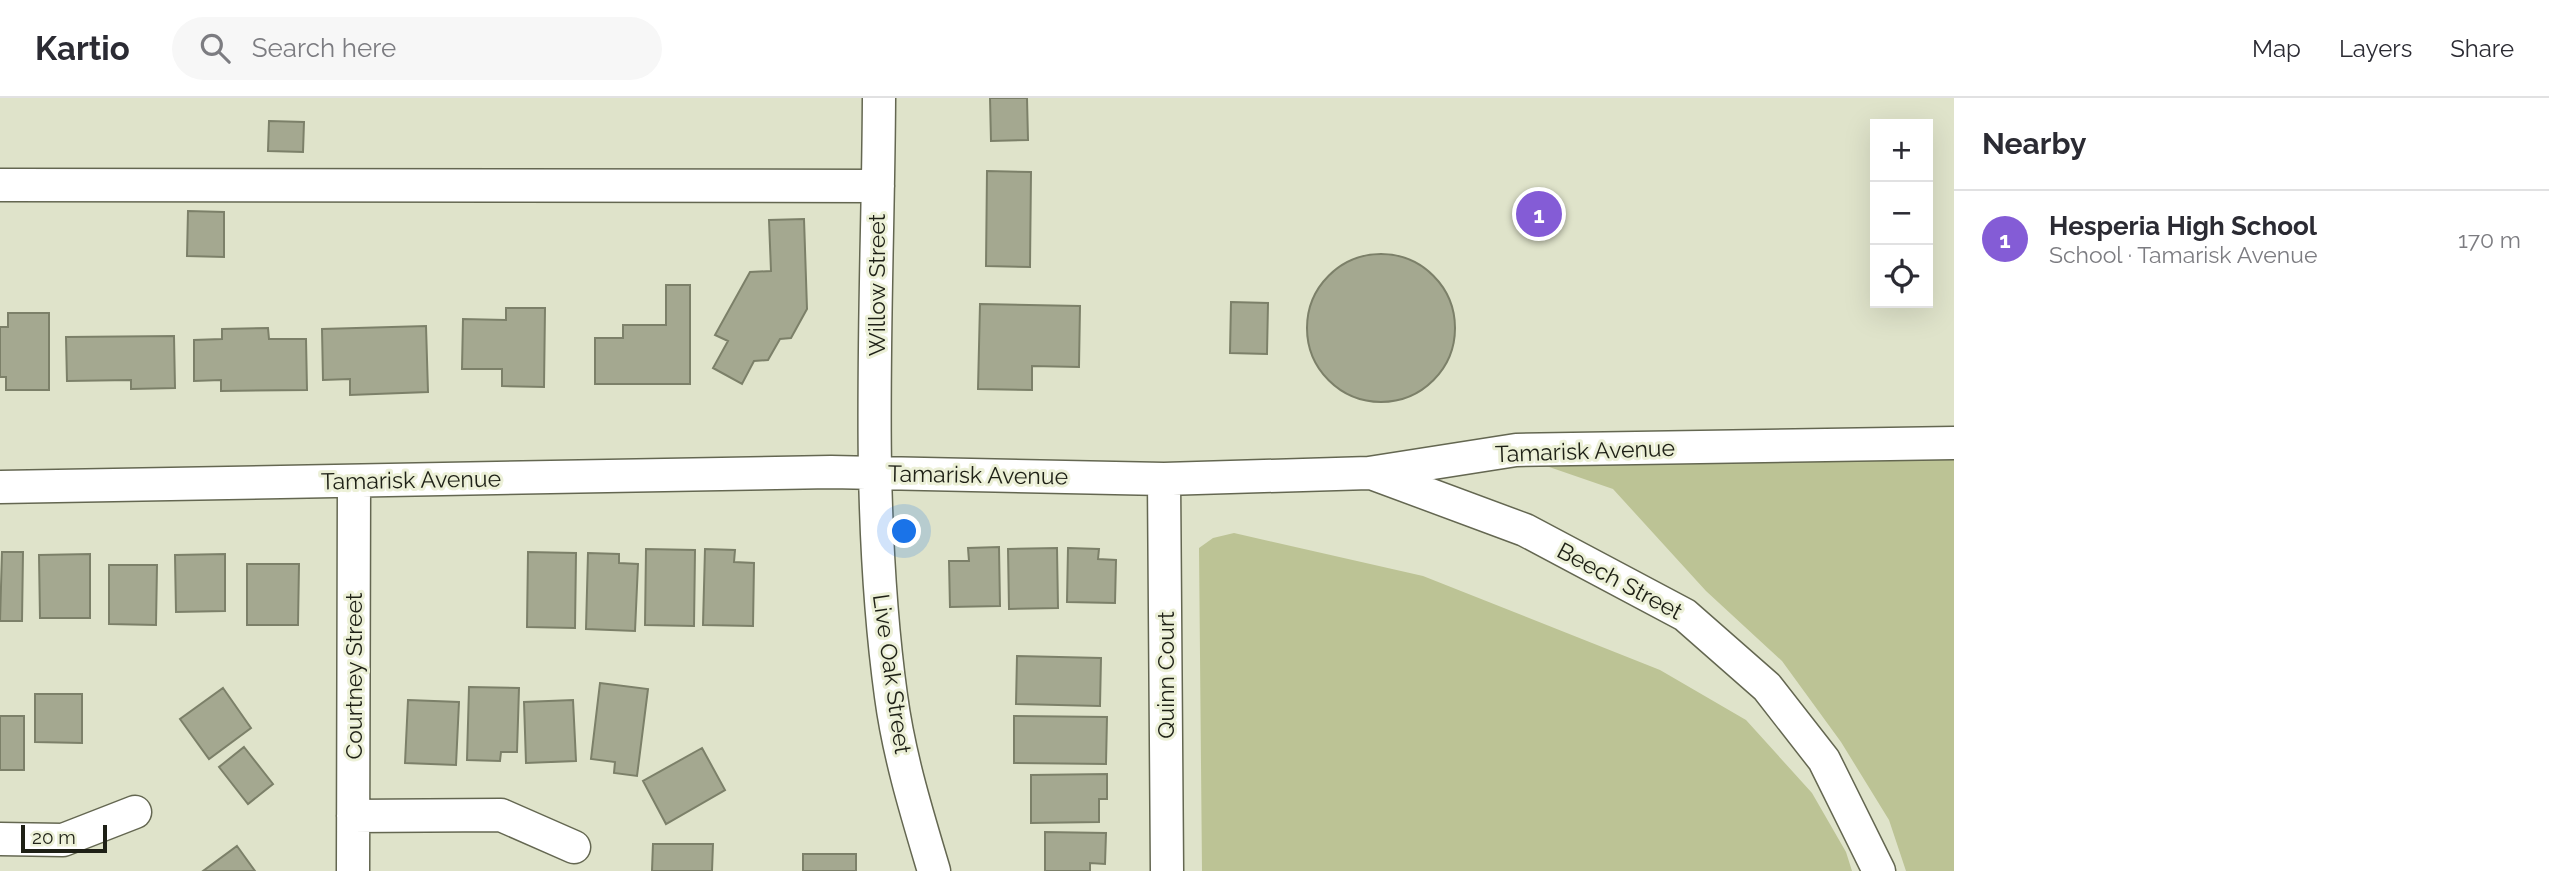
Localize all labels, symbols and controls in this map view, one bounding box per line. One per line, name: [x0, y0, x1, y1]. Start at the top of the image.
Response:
search box: [172, 17, 662, 80]
text: Kartio: [35, 29, 130, 68]
icon: search: [196, 29, 234, 67]
text: Search here: [252, 33, 396, 63]
text: Map: [2252, 34, 2301, 63]
text: Layers: [2339, 34, 2412, 63]
text: Share: [2450, 34, 2514, 63]
map controls: [1870, 119, 1933, 308]
button: +: [1870, 119, 1933, 182]
text: Nearby: [1982, 126, 2086, 161]
button: −: [1870, 182, 1933, 245]
pin: 1: [1516, 188, 1562, 240]
text: Hesperia High School: [2049, 211, 2317, 241]
street label: Willow Street: [863, 213, 890, 356]
text: 1: [1999, 226, 2011, 253]
text: 170 m: [2458, 226, 2521, 253]
text: School · Tamarisk Avenue: [2049, 241, 2317, 268]
button: locate: [1870, 245, 1933, 308]
street label: Tamarisk Avenue: [1495, 434, 1675, 467]
street label: Tamarisk Avenue: [888, 459, 1068, 490]
street label: Tamarisk Avenue: [321, 464, 501, 495]
your location: [887, 514, 921, 548]
street label: Beech Street: [1553, 536, 1688, 625]
street label: Courtney Street: [340, 592, 367, 759]
street label: Live Oak Street: [868, 592, 917, 756]
street label: Quinn Court: [1152, 611, 1179, 739]
scale bar: [21, 822, 107, 854]
text: 20 m: [32, 826, 76, 848]

